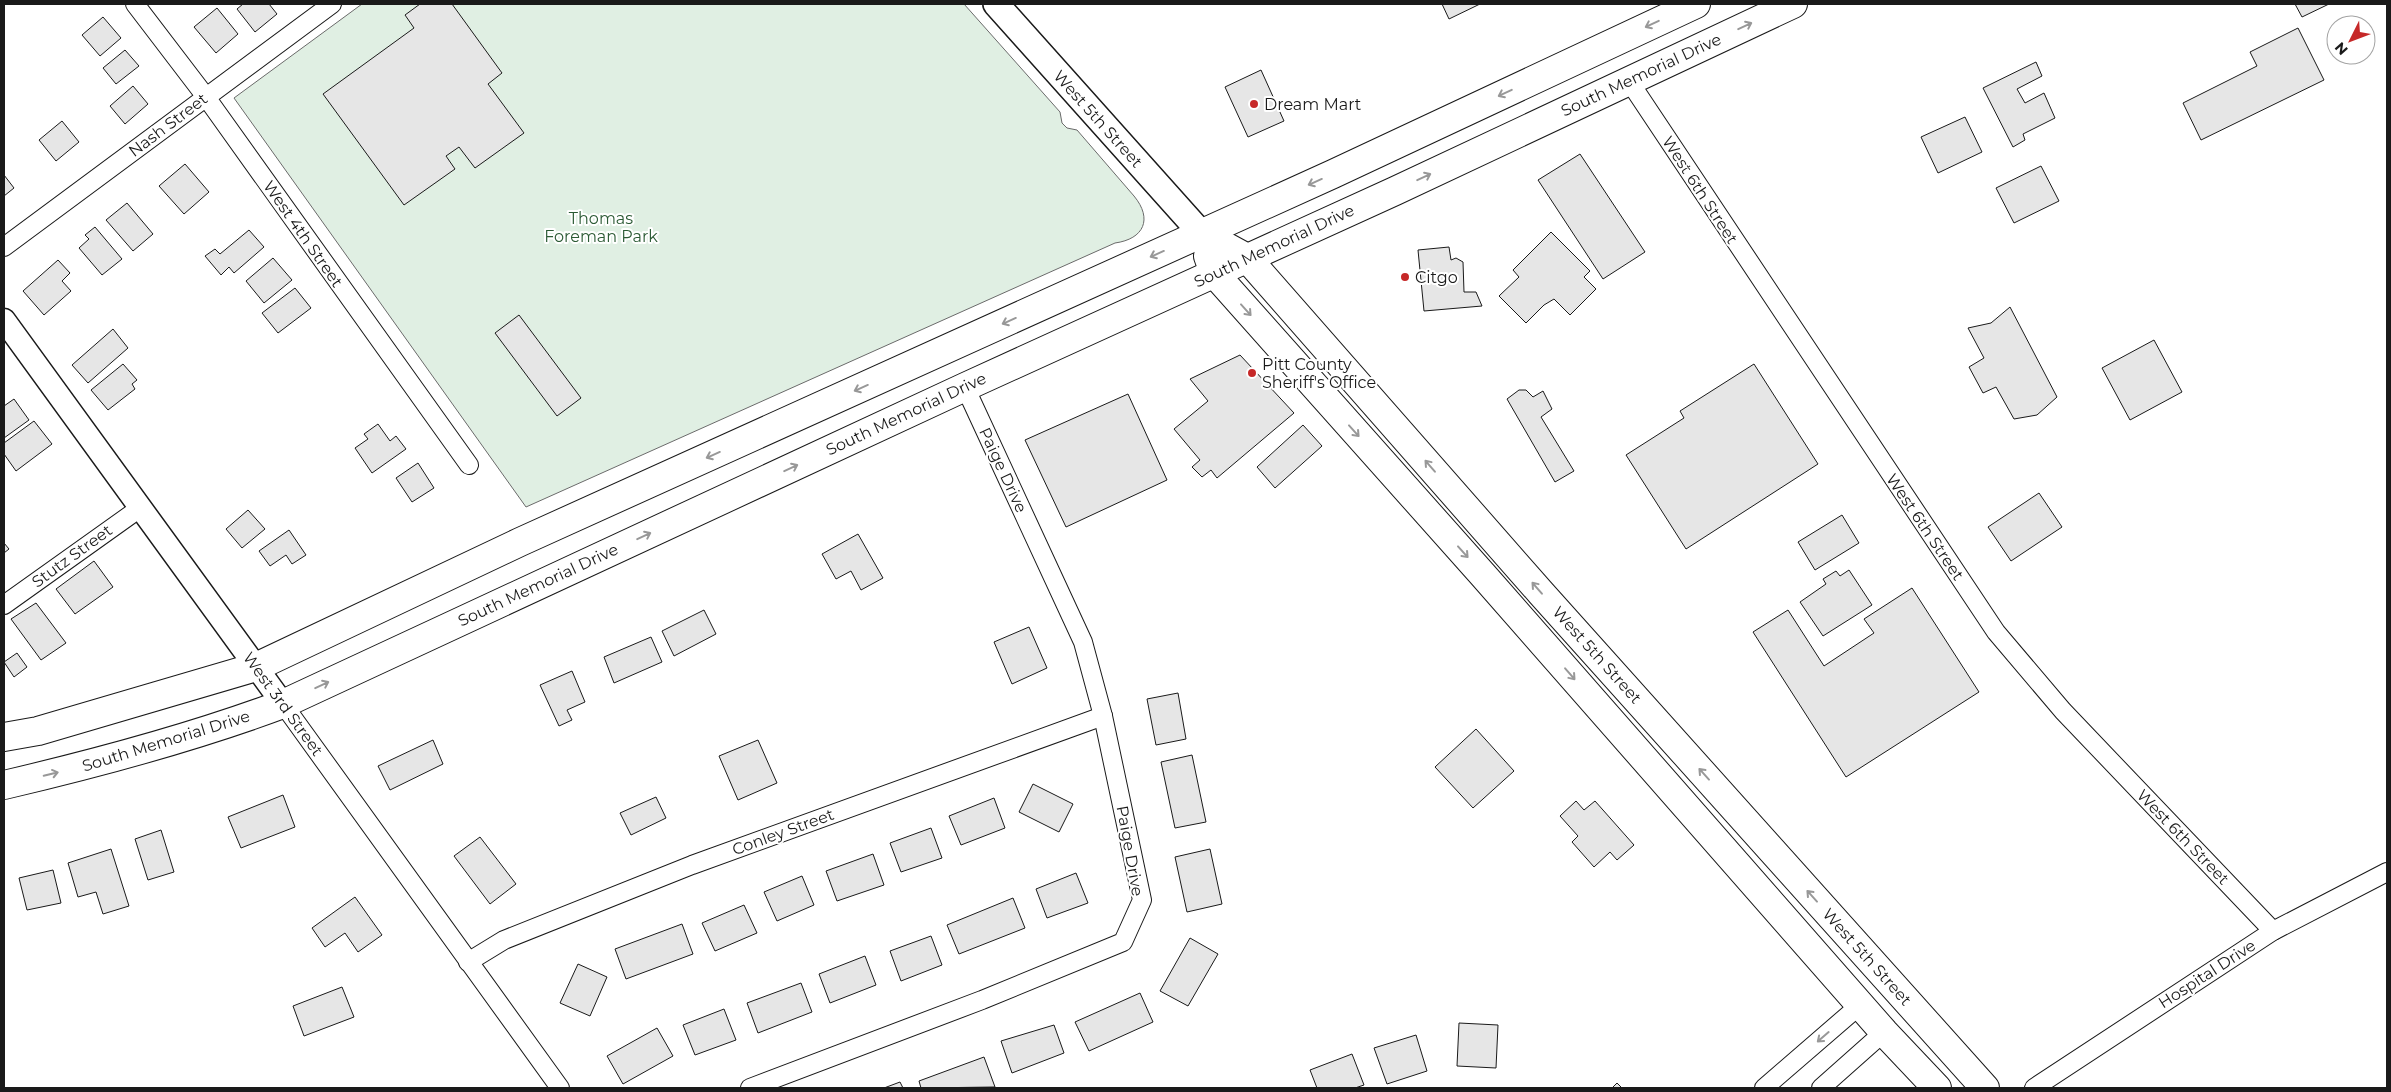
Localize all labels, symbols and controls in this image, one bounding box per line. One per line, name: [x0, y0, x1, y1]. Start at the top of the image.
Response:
north arrow: [2326, 15, 2376, 65]
one-way arrow: [1645, 20, 1660, 30]
one-way arrow: [1737, 21, 1752, 30]
street label: South Memorial Drive: [1558, 30, 1724, 120]
text: N: [2331, 38, 2352, 59]
street label: West 5th Street: [1049, 67, 1147, 172]
street label: Nash Street: [125, 89, 212, 161]
one-way arrow: [1498, 89, 1513, 99]
place label: Dream Mart: [1264, 95, 1362, 114]
marker: Dream Mart: [1248, 98, 1260, 110]
street label: West 6th Street: [1658, 133, 1742, 248]
one-way arrow: [1416, 172, 1431, 182]
street label: West 4th Street: [259, 177, 347, 291]
one-way arrow: [1308, 178, 1323, 187]
street label: South Memorial Drive: [1191, 201, 1357, 291]
park label: Thomas Foreman Park: [544, 209, 658, 246]
one-way arrow: [1150, 249, 1165, 259]
place label: Citgo: [1415, 268, 1458, 287]
marker: Citgo: [1399, 271, 1411, 283]
one-way arrow: [1240, 303, 1252, 316]
one-way arrow: [1002, 316, 1017, 326]
place label: Pitt County Sheriff's Office: [1262, 355, 1376, 392]
marker: Pitt County Sheriff's Office: [1246, 367, 1258, 379]
street label: South Memorial Drive: [823, 369, 989, 459]
one-way arrow: [854, 383, 869, 393]
street label: Paige Drive: [975, 424, 1031, 516]
one-way arrow: [1349, 424, 1360, 437]
one-way arrow: [706, 450, 721, 460]
one-way arrow: [1424, 460, 1435, 473]
one-way arrow: [783, 462, 798, 472]
street label: West 6th Street: [1882, 470, 1968, 584]
street label: Stutz Street: [28, 520, 116, 591]
one-way arrow: [636, 531, 651, 541]
street label: South Memorial Drive: [455, 540, 621, 630]
one-way arrow: [1457, 546, 1468, 559]
one-way arrow: [1531, 582, 1543, 595]
street label: West 5th Street: [1548, 603, 1646, 708]
street label: West 3rd Street: [239, 648, 327, 760]
one-way arrow: [1564, 667, 1575, 680]
one-way arrow: [314, 680, 329, 690]
street label: South Memorial Drive: [80, 706, 252, 776]
one-way arrow: [1698, 768, 1709, 781]
one-way arrow: [43, 769, 59, 778]
street label: West 6th Street: [2133, 786, 2233, 889]
street label: Paige Drive: [1113, 804, 1147, 898]
street label: Conley Street: [730, 805, 837, 859]
one-way arrow: [1806, 889, 1818, 902]
street label: West 5th Street: [1818, 905, 1916, 1010]
street label: Hospital Drive: [2155, 936, 2259, 1012]
one-way arrow: [1817, 1031, 1830, 1042]

